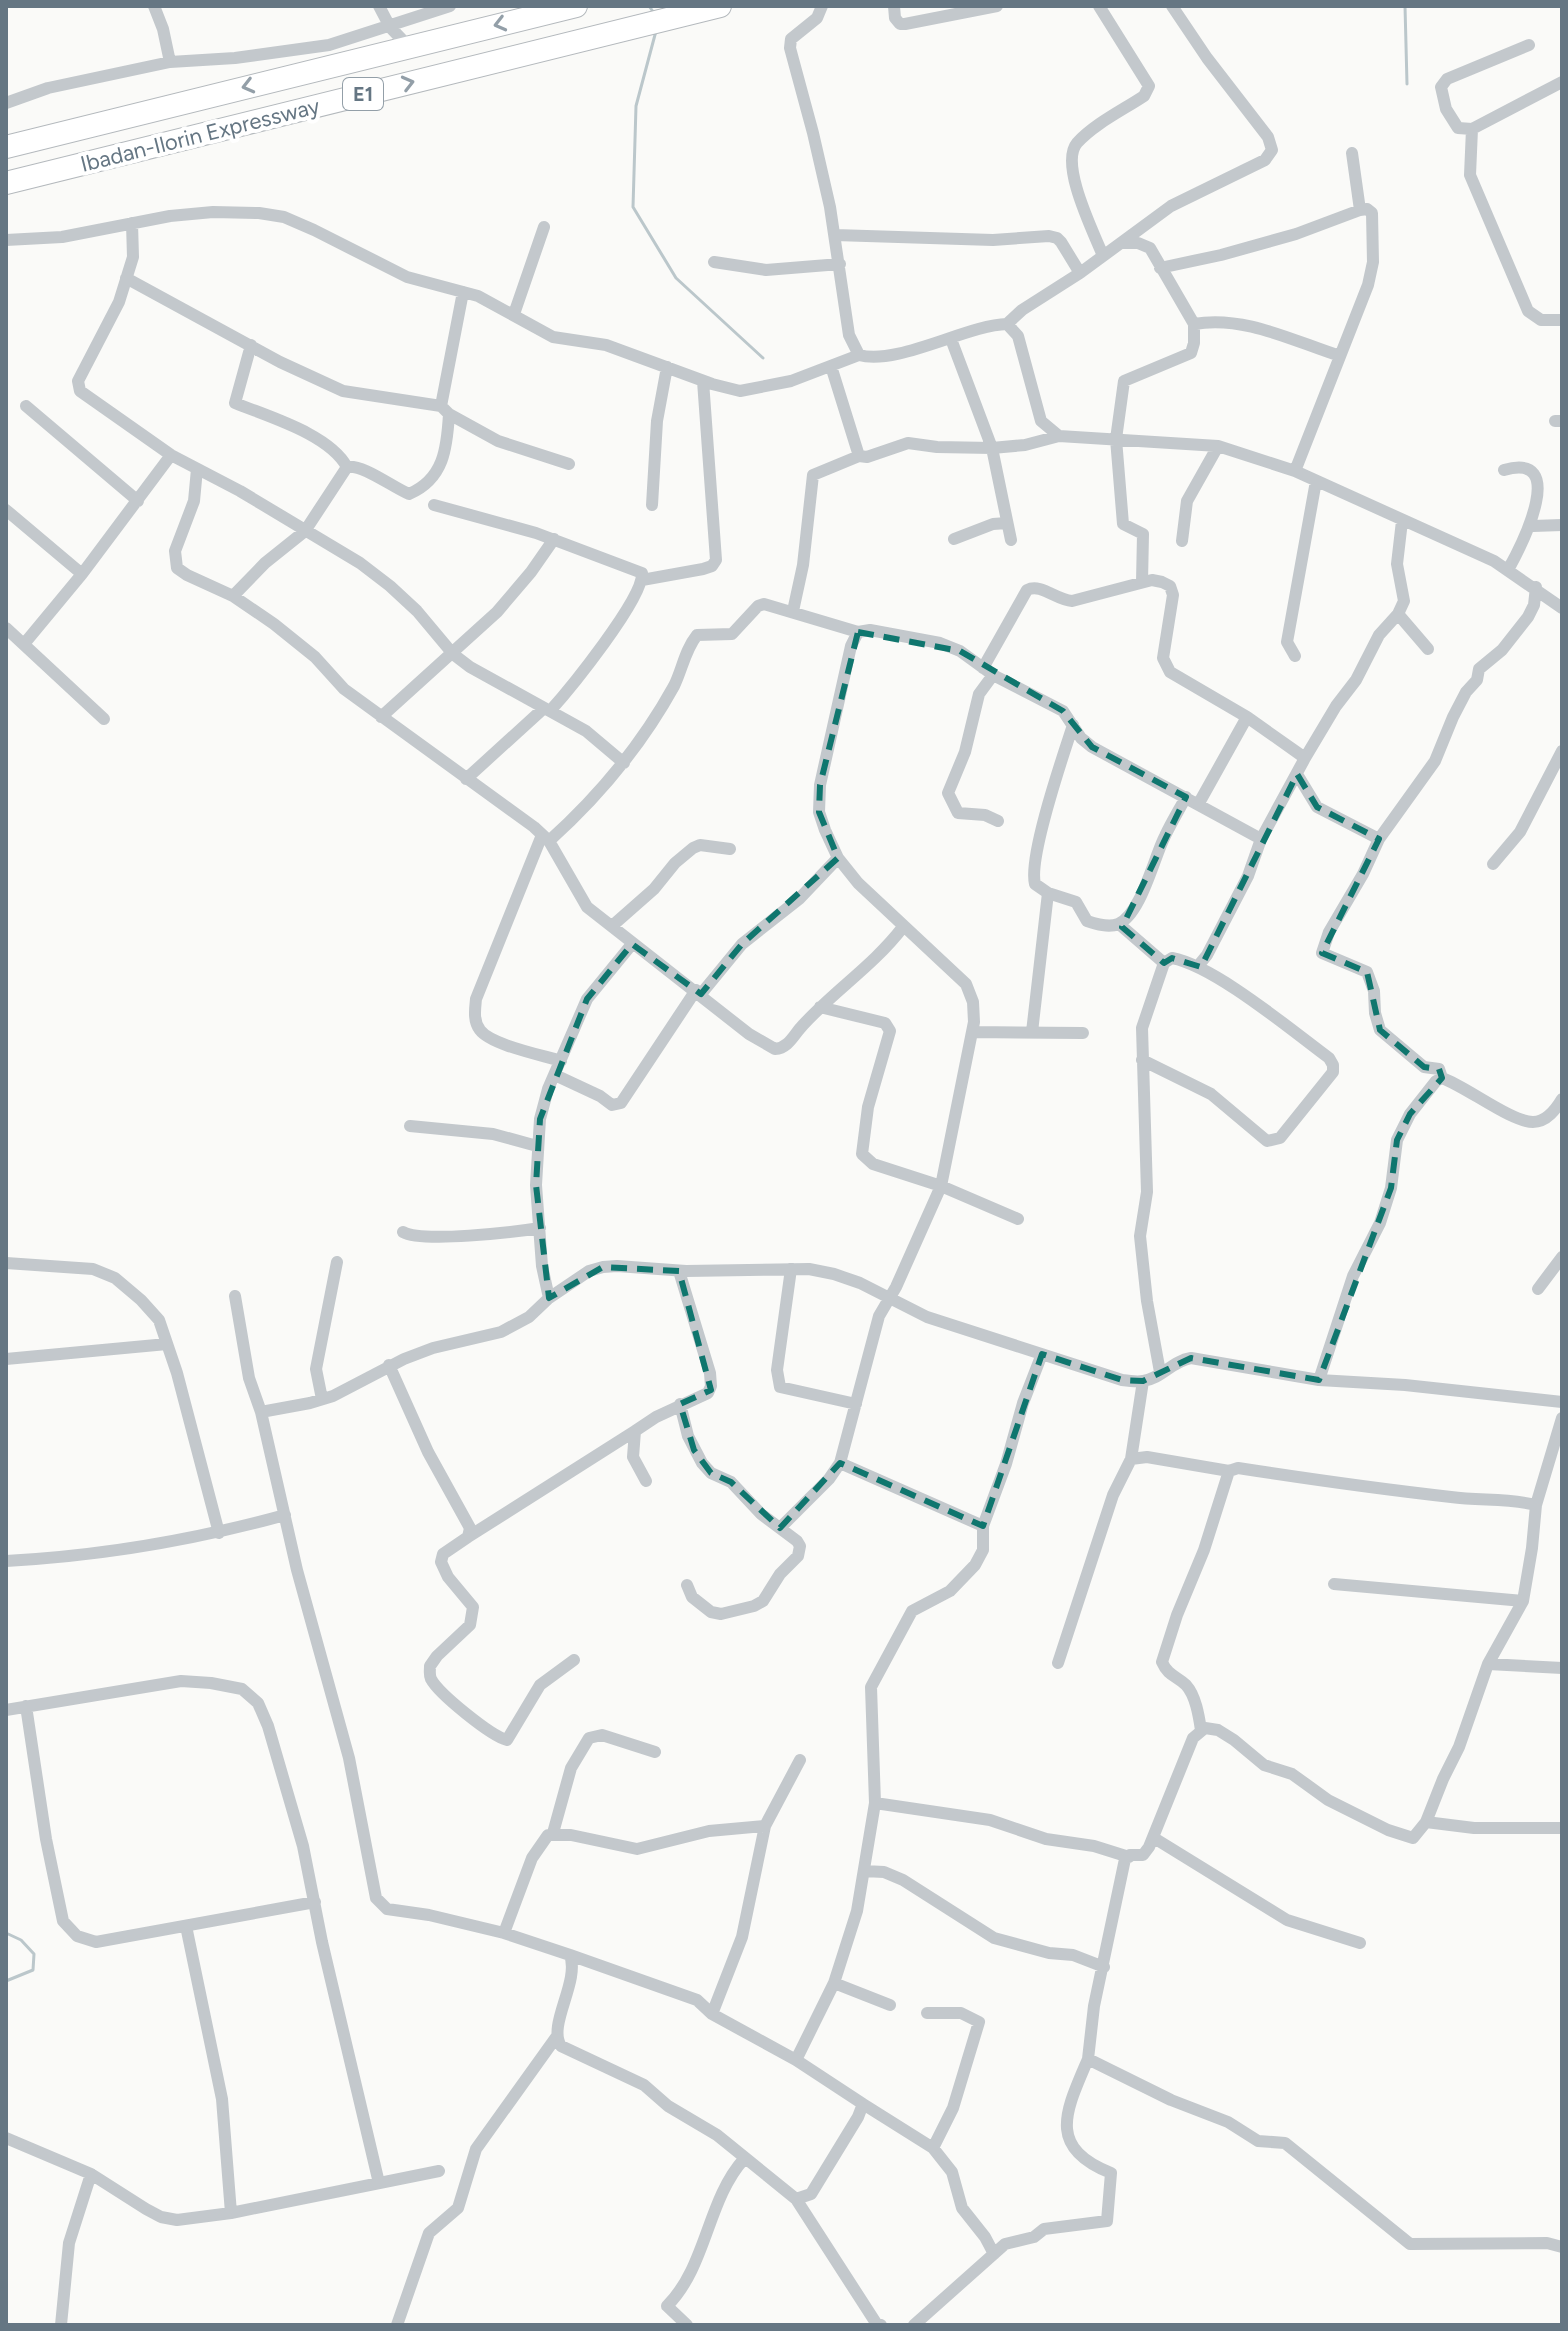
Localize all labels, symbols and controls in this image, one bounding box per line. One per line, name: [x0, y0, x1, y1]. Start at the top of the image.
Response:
one-way arrow: [494, 15, 507, 32]
one-way arrow: [400, 75, 414, 92]
one-way arrow: [241, 77, 255, 94]
road number: E1: [343, 78, 383, 110]
street label: Ibadan-Ilorin Expressway: [78, 92, 323, 178]

